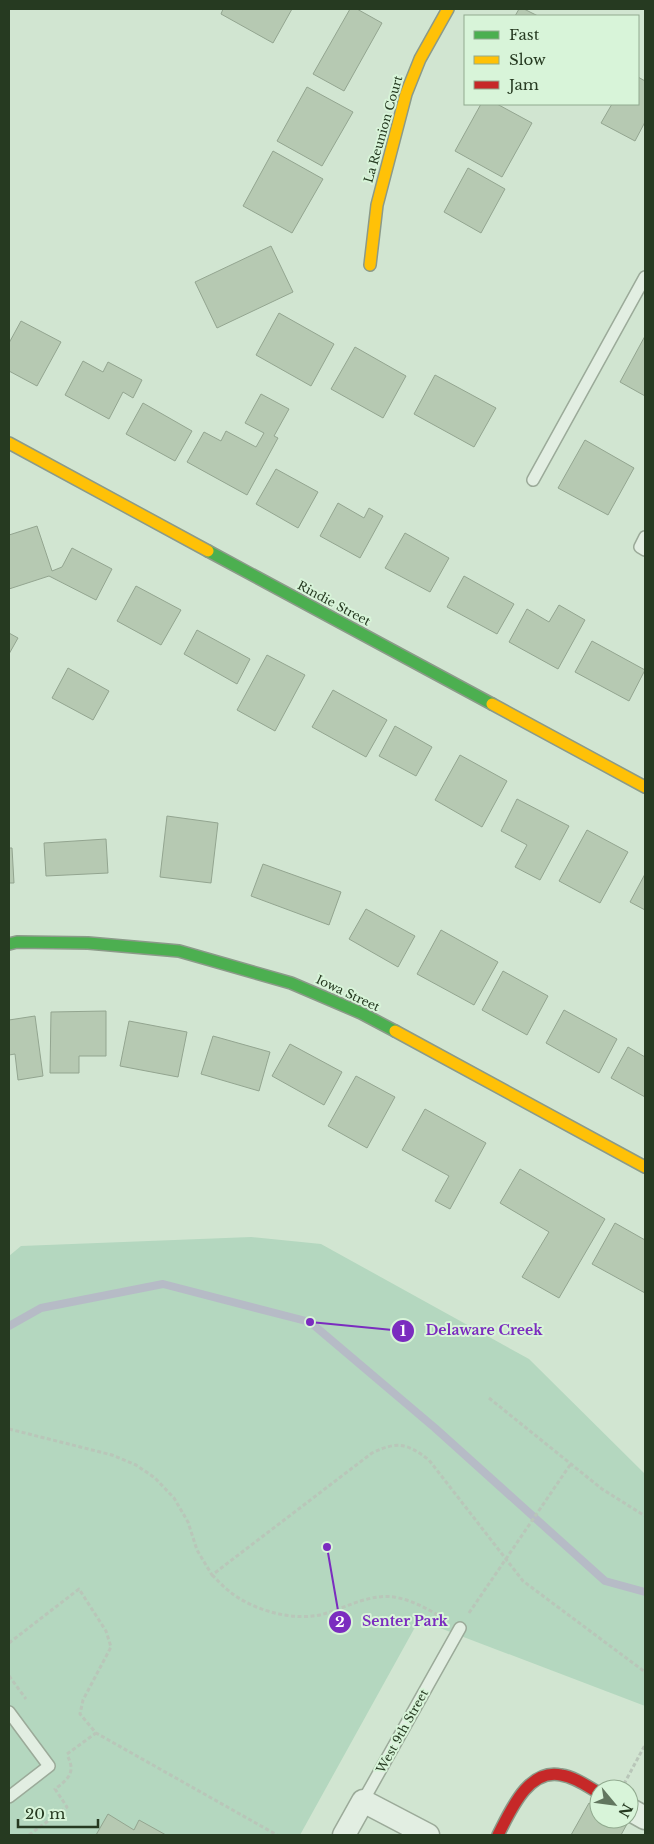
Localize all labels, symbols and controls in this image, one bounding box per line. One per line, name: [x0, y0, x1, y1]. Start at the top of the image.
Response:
legend: [464, 15, 639, 105]
text: Fast: [509, 25, 540, 44]
text: Slow: [509, 50, 546, 69]
street label: La Reunion Court: [361, 73, 406, 184]
text: Jam: [507, 75, 539, 94]
street label: Rindie Street: [295, 577, 373, 629]
street label: Iowa Street: [314, 972, 383, 1014]
callout: Delaware Creek: [391, 1316, 553, 1345]
text: 1: [400, 1321, 407, 1340]
text: Delaware Creek: [426, 1321, 543, 1339]
callout: Senter Park: [327, 1607, 458, 1636]
text: 2: [335, 1612, 345, 1631]
text: Senter Park: [362, 1612, 449, 1630]
street label: West 9th Street: [372, 1686, 431, 1776]
north arrow: [589, 1779, 639, 1829]
scale bar: [18, 1796, 98, 1828]
text: N: [614, 1800, 636, 1820]
text: 20 m: [25, 1804, 65, 1823]

